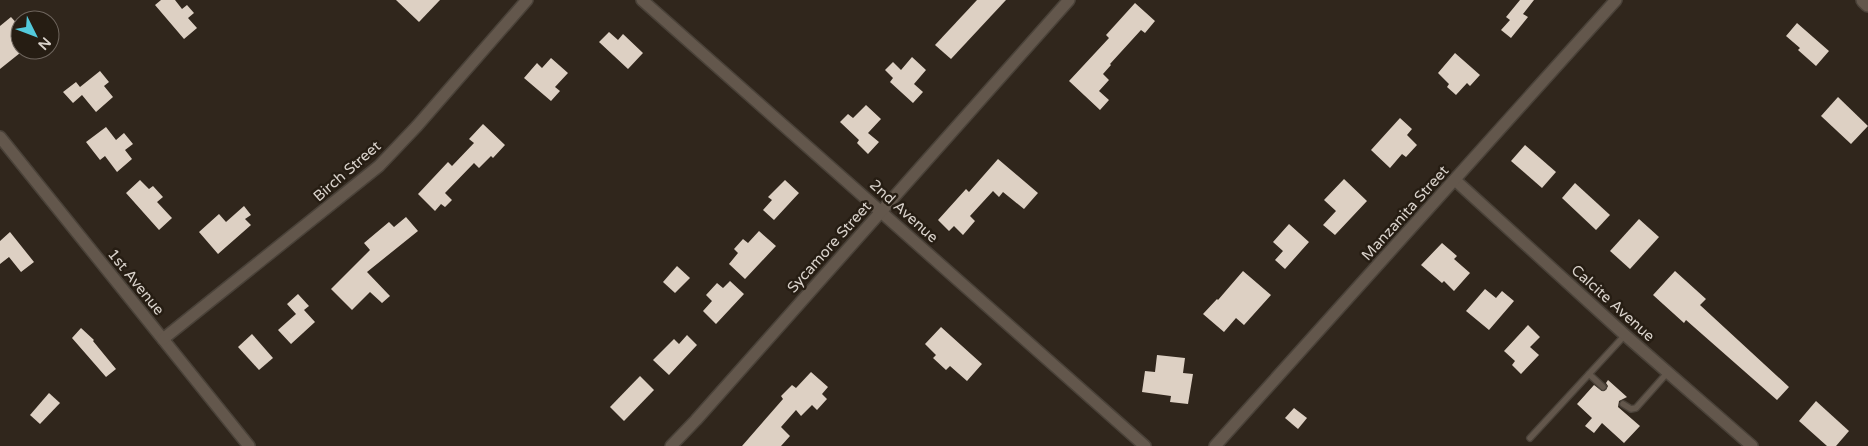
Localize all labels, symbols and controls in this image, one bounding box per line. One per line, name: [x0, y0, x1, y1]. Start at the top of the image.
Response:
north arrow: [10, 10, 60, 60]
text: N: [34, 33, 54, 53]
street label: Birch Street: [310, 137, 385, 205]
street label: Manzanita Street: [1358, 162, 1453, 264]
street label: 2nd Avenue: [866, 176, 942, 246]
street label: Sycamore Street: [783, 197, 875, 296]
street label: 1st Avenue: [104, 245, 168, 319]
street label: Calcite Avenue: [1568, 261, 1658, 345]

